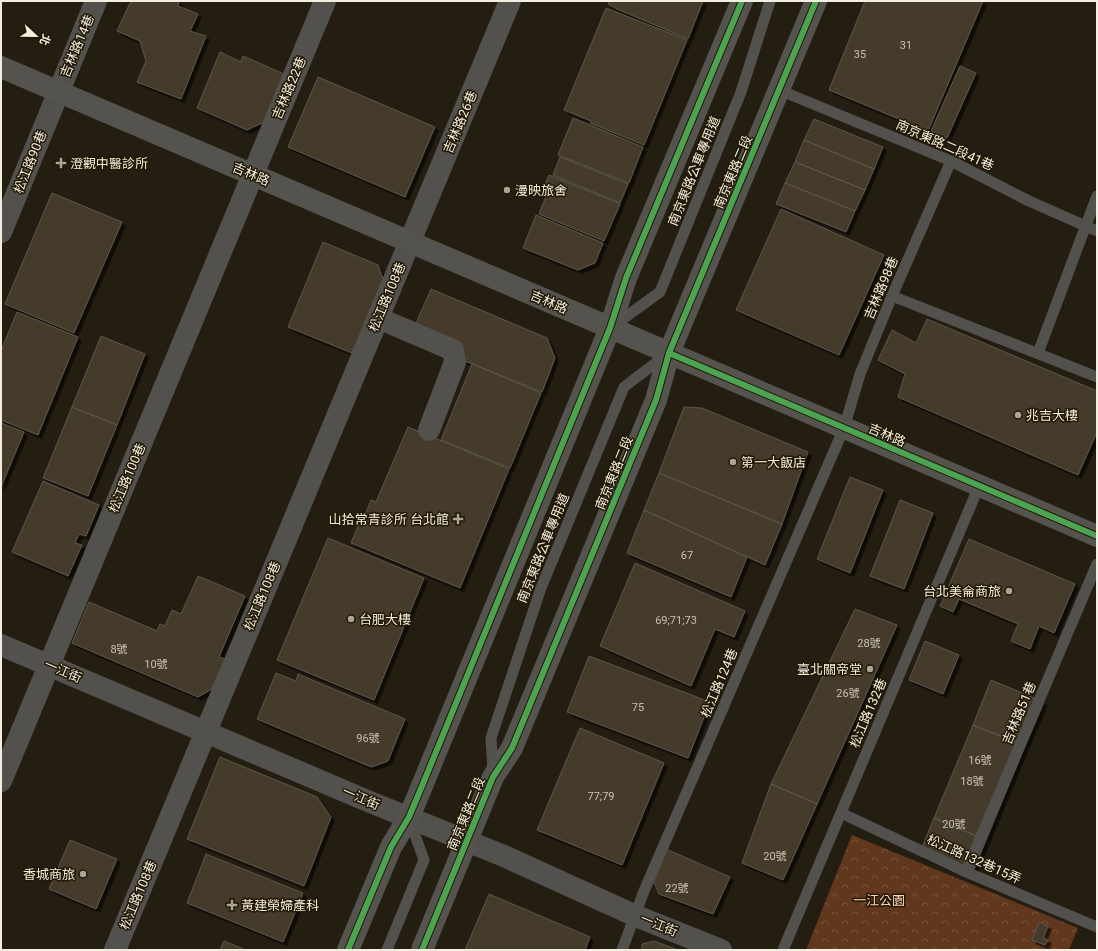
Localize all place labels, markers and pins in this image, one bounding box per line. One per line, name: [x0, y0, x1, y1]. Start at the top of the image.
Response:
place label: 澄觀中醫診所: [70, 156, 148, 171]
marker: 澄觀中醫診所: [55, 157, 67, 169]
place label: 漫映旅舍: [515, 183, 567, 198]
marker: 漫映旅舍: [502, 185, 512, 195]
place label: 兆吉大樓: [1026, 408, 1078, 423]
marker: 兆吉大樓: [1013, 410, 1023, 420]
place label: 第一大飯店: [741, 455, 806, 470]
marker: 第一大飯店: [728, 457, 738, 467]
place label: 山拾常青診所 台北館: [329, 512, 449, 527]
marker: 山拾常青診所 台北館: [452, 513, 464, 525]
place label: 台北美侖商旅: [923, 584, 1001, 599]
marker: 台北美侖商旅: [1004, 586, 1014, 596]
place label: 台肥大樓: [359, 612, 411, 627]
marker: 台肥大樓: [346, 614, 356, 624]
place label: 臺北關帝堂: [797, 662, 862, 677]
marker: 臺北關帝堂: [865, 664, 875, 674]
place label: 香城商旅: [23, 867, 75, 882]
marker: 香城商旅: [78, 869, 88, 879]
place label: 黃建榮婦產科: [241, 898, 319, 913]
marker: 黃建榮婦產科: [226, 899, 238, 911]

